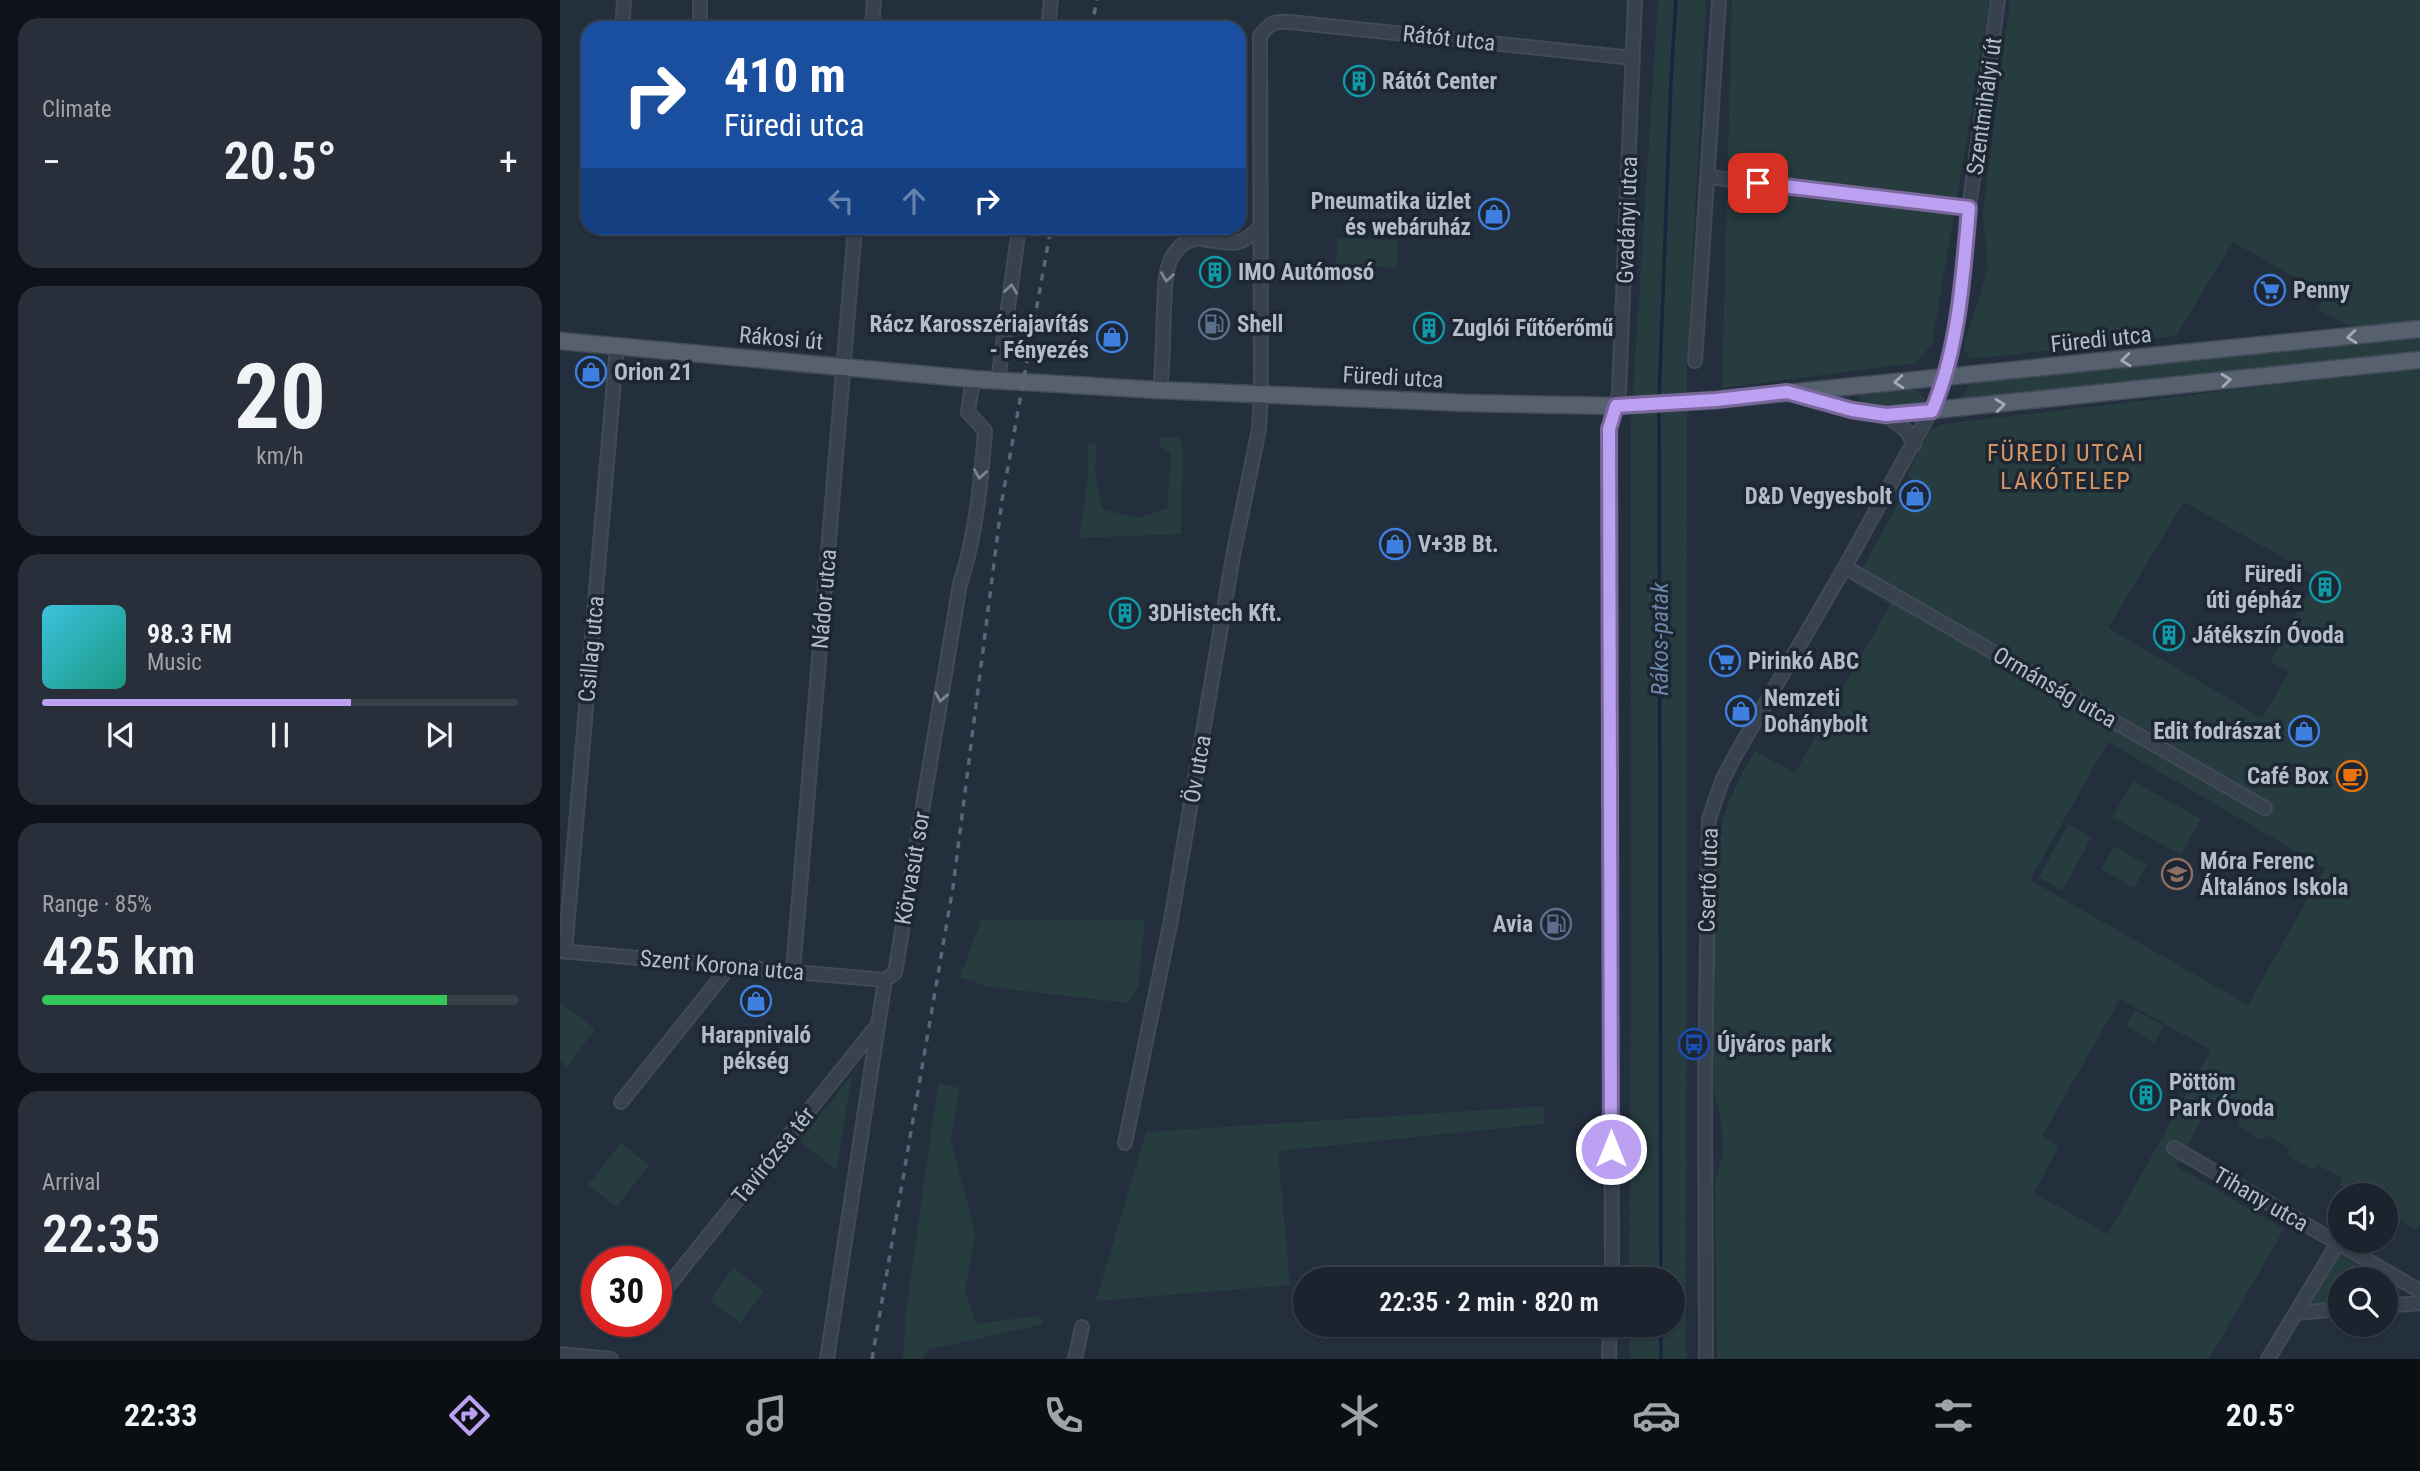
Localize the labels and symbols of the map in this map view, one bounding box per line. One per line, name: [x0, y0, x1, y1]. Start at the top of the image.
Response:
street label: Rátót utca: [1401, 20, 1497, 57]
street label: Szentmihályi út: [1961, 36, 2008, 177]
building icon: Rátót Center: [1342, 64, 1376, 98]
place label: Rátót Center: [1382, 68, 1498, 95]
pin: [1728, 153, 1788, 213]
street label: Gvadányi utca: [1612, 156, 1643, 284]
place label: Pneumatika üzlet és webáruház: [1311, 188, 1471, 241]
shop icon: Pneumatika üzlet és webáruház: [1477, 197, 1511, 231]
building icon: IMO Autómosó: [1198, 255, 1232, 289]
place label: IMO Autómosó: [1238, 259, 1374, 286]
one-way arrow: [1159, 271, 1174, 283]
supermarket icon: Penny: [2253, 273, 2287, 307]
place label: Penny: [2293, 277, 2351, 304]
one-way arrow: [1003, 283, 1018, 295]
fuel station icon: Shell: [1197, 307, 1231, 341]
place label: Rácz Karosszériajavítás - Fényezés: [870, 311, 1089, 364]
place label: Shell: [1237, 311, 1283, 338]
building icon: Zuglói Fűtőerőmű: [1412, 311, 1446, 345]
place label: Zuglói Fűtőerőmű: [1452, 315, 1613, 342]
shop icon: Rácz Karosszériajavítás - Fényezés: [1095, 320, 1129, 354]
street label: Rákosi út: [738, 321, 824, 356]
street label: Füredi utca: [2049, 321, 2153, 358]
one-way arrow: [2346, 329, 2358, 344]
one-way arrow: [2120, 352, 2131, 367]
shop icon: Orion 21: [574, 355, 608, 389]
place label: Orion 21: [614, 359, 693, 386]
street label: Füredi utca: [1342, 361, 1444, 394]
one-way arrow: [2220, 373, 2232, 388]
one-way arrow: [1894, 374, 1905, 389]
one-way arrow: [1995, 398, 2006, 413]
district label: FÜREDI UTCAI LAKÓTELEP: [1987, 439, 2145, 495]
one-way arrow: [973, 468, 988, 480]
shop icon: D&D Vegyesbolt: [1898, 479, 1932, 513]
place label: D&D Vegyesbolt: [1745, 483, 1892, 510]
shop icon: V+3B Bt.: [1378, 527, 1412, 561]
place label: V+3B Bt.: [1418, 531, 1499, 558]
street label: Nádor utca: [807, 548, 842, 650]
place label: Füredi úti gépház: [2206, 561, 2302, 614]
building icon: Füredi úti gépház: [2308, 570, 2342, 604]
water label: Rákos-patak: [1646, 582, 1674, 696]
street label: Csillag utca: [573, 595, 610, 703]
building icon: 3DHistech Kft.: [1108, 596, 1142, 630]
place label: 3DHistech Kft.: [1148, 600, 1282, 627]
building icon: Játékszín Óvoda: [2152, 618, 2186, 652]
place label: Játékszín Óvoda: [2192, 621, 2345, 649]
street label: Ormánság utca: [1988, 641, 2121, 734]
supermarket icon: Pirinkó ABC: [1708, 644, 1742, 678]
place label: Pirinkó ABC: [1748, 648, 1859, 675]
place label: Nemzeti Dohánybolt: [1764, 685, 1868, 738]
one-way arrow: [934, 692, 949, 703]
shop icon: Nemzeti Dohánybolt: [1724, 694, 1758, 728]
shop icon: Edit fodrászat: [2287, 714, 2321, 748]
place label: Edit fodrászat: [2153, 718, 2281, 745]
street label: Öv utca: [1177, 733, 1217, 805]
cafe icon: Café Box: [2335, 759, 2369, 793]
place label: Café Box: [2247, 763, 2330, 790]
street label: Körvasút sor: [889, 809, 936, 927]
street label: Csertő utca: [1693, 827, 1724, 933]
place label: Móra Ferenc Általános Iskola: [2200, 848, 2348, 901]
school or university icon: Móra Ferenc Általános Iskola: [2160, 857, 2194, 891]
fuel station icon: Avia: [1539, 907, 1573, 941]
place label: Avia: [1493, 911, 1533, 938]
street label: Szent Korona utca: [639, 945, 805, 986]
shop icon: Harapnivaló pékség: [739, 984, 773, 1018]
place label: Harapnivaló pékség: [701, 1022, 811, 1075]
bus stop icon: Újváros park: [1677, 1027, 1711, 1061]
place label: Újváros park: [1717, 1030, 1833, 1058]
place label: Pöttöm Park Óvoda: [2169, 1069, 2275, 1122]
building icon: Pöttöm Park Óvoda: [2129, 1078, 2163, 1112]
street label: Tavirózsa tér: [726, 1102, 820, 1209]
position arrow: [1574, 1112, 1648, 1186]
street label: Tihany utca: [2209, 1162, 2313, 1237]
speed limit sign: 30: [581, 1246, 672, 1337]

